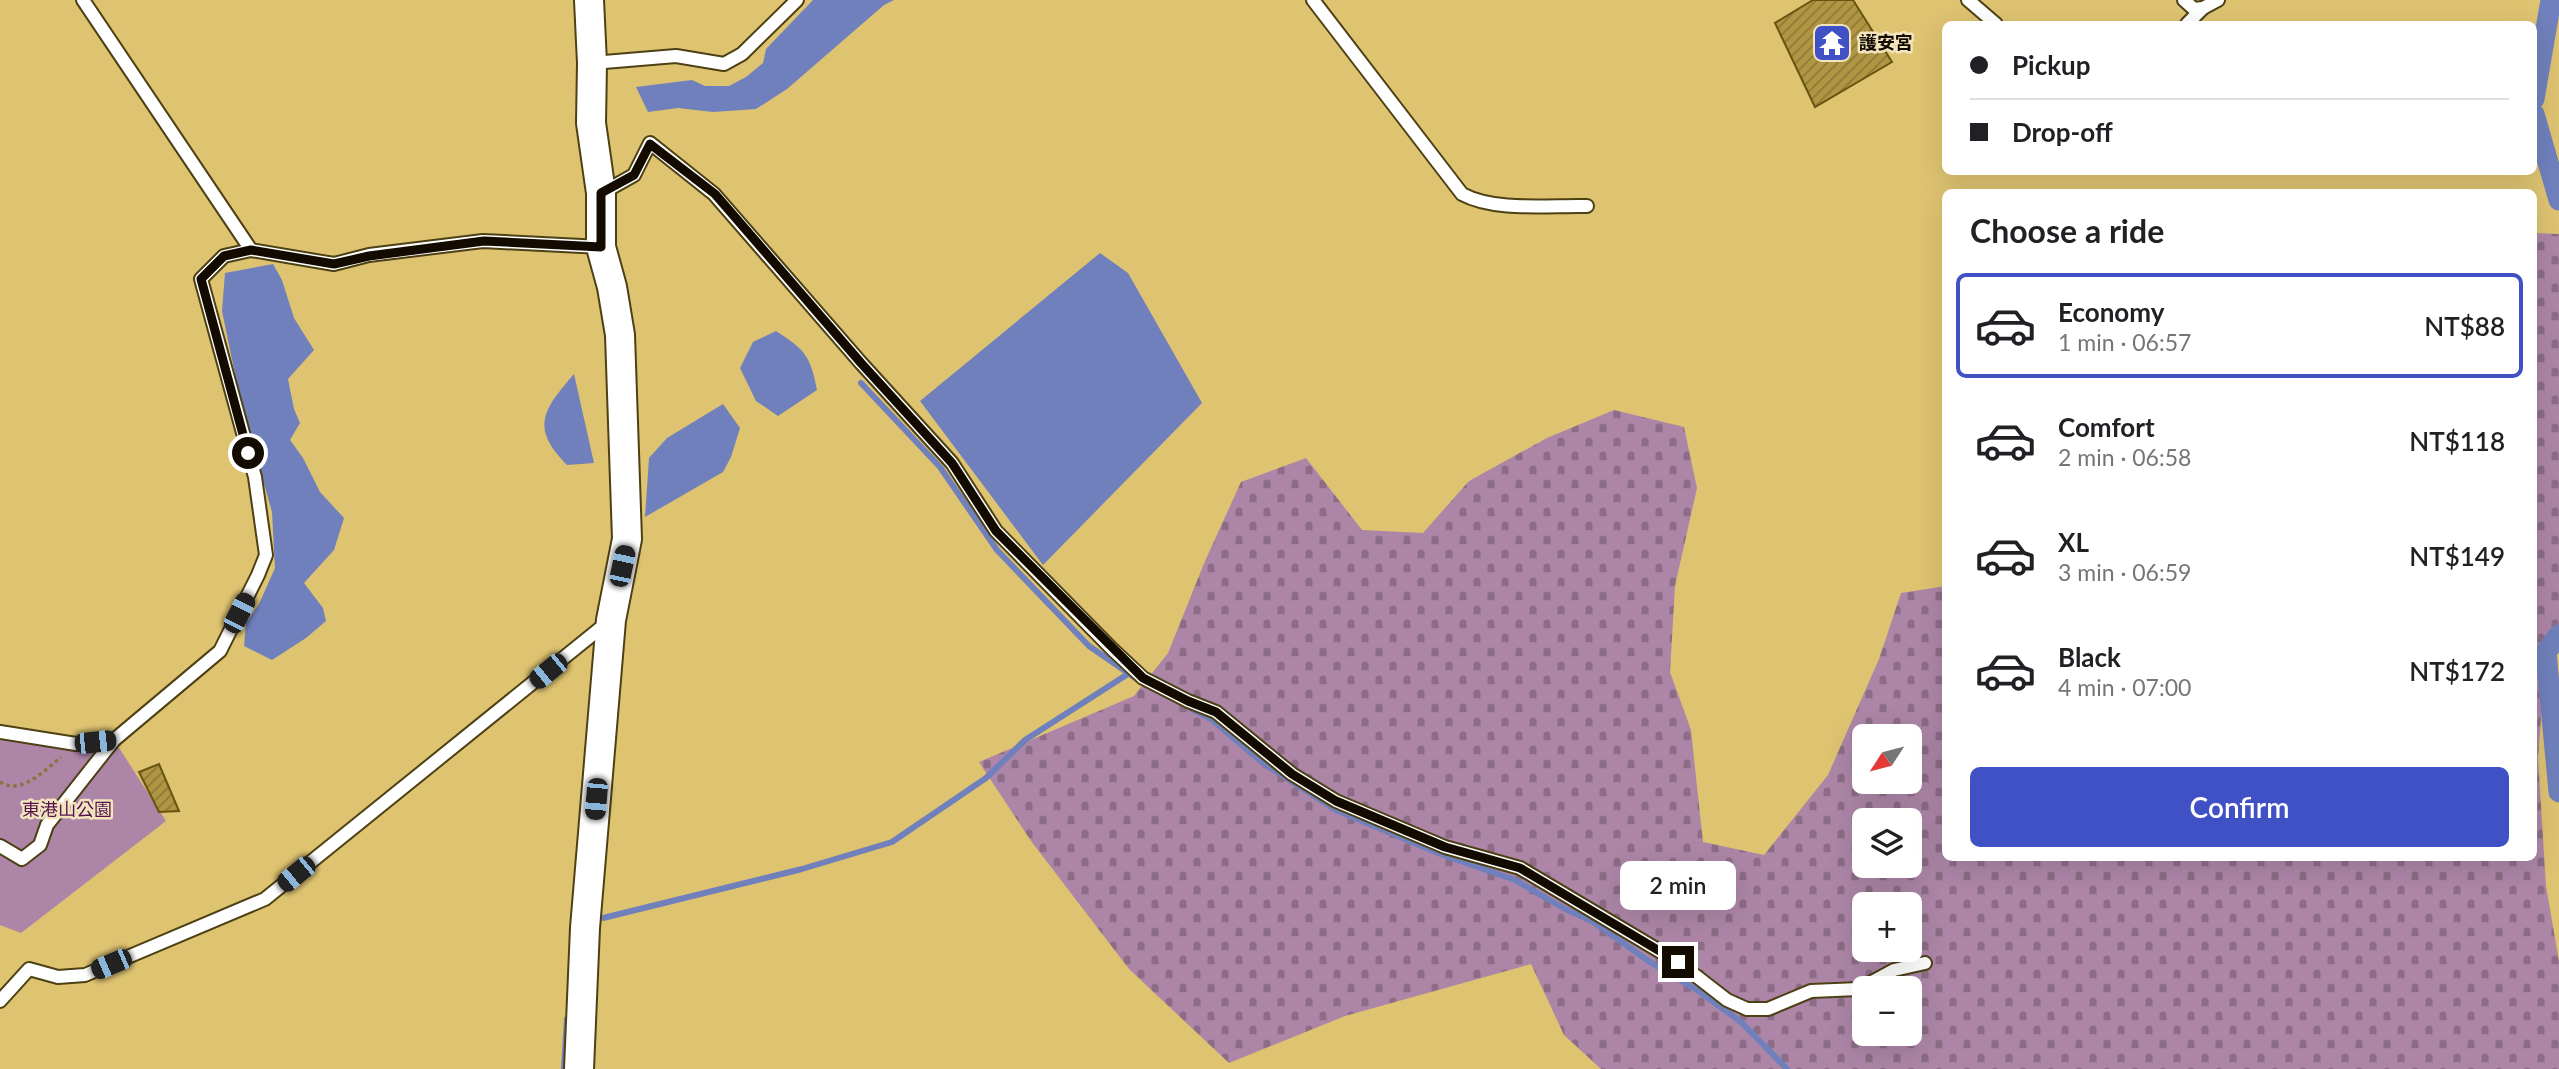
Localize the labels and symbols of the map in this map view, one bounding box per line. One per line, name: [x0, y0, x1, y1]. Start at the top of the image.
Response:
temple icon: 護安宮: [1811, 22, 1853, 64]
place label: 護安宮: [1859, 31, 1913, 53]
route start: [232, 437, 264, 469]
car: [608, 543, 637, 589]
car: [221, 590, 258, 636]
car: [526, 650, 571, 692]
north arrow: [1852, 724, 1922, 794]
car: [74, 729, 117, 755]
car: [584, 777, 609, 821]
park label: 東港山公園: [22, 798, 112, 820]
car: [274, 853, 319, 895]
callout: 2 min: [1620, 860, 1736, 909]
car: [88, 946, 135, 982]
route end: [1662, 946, 1694, 978]

